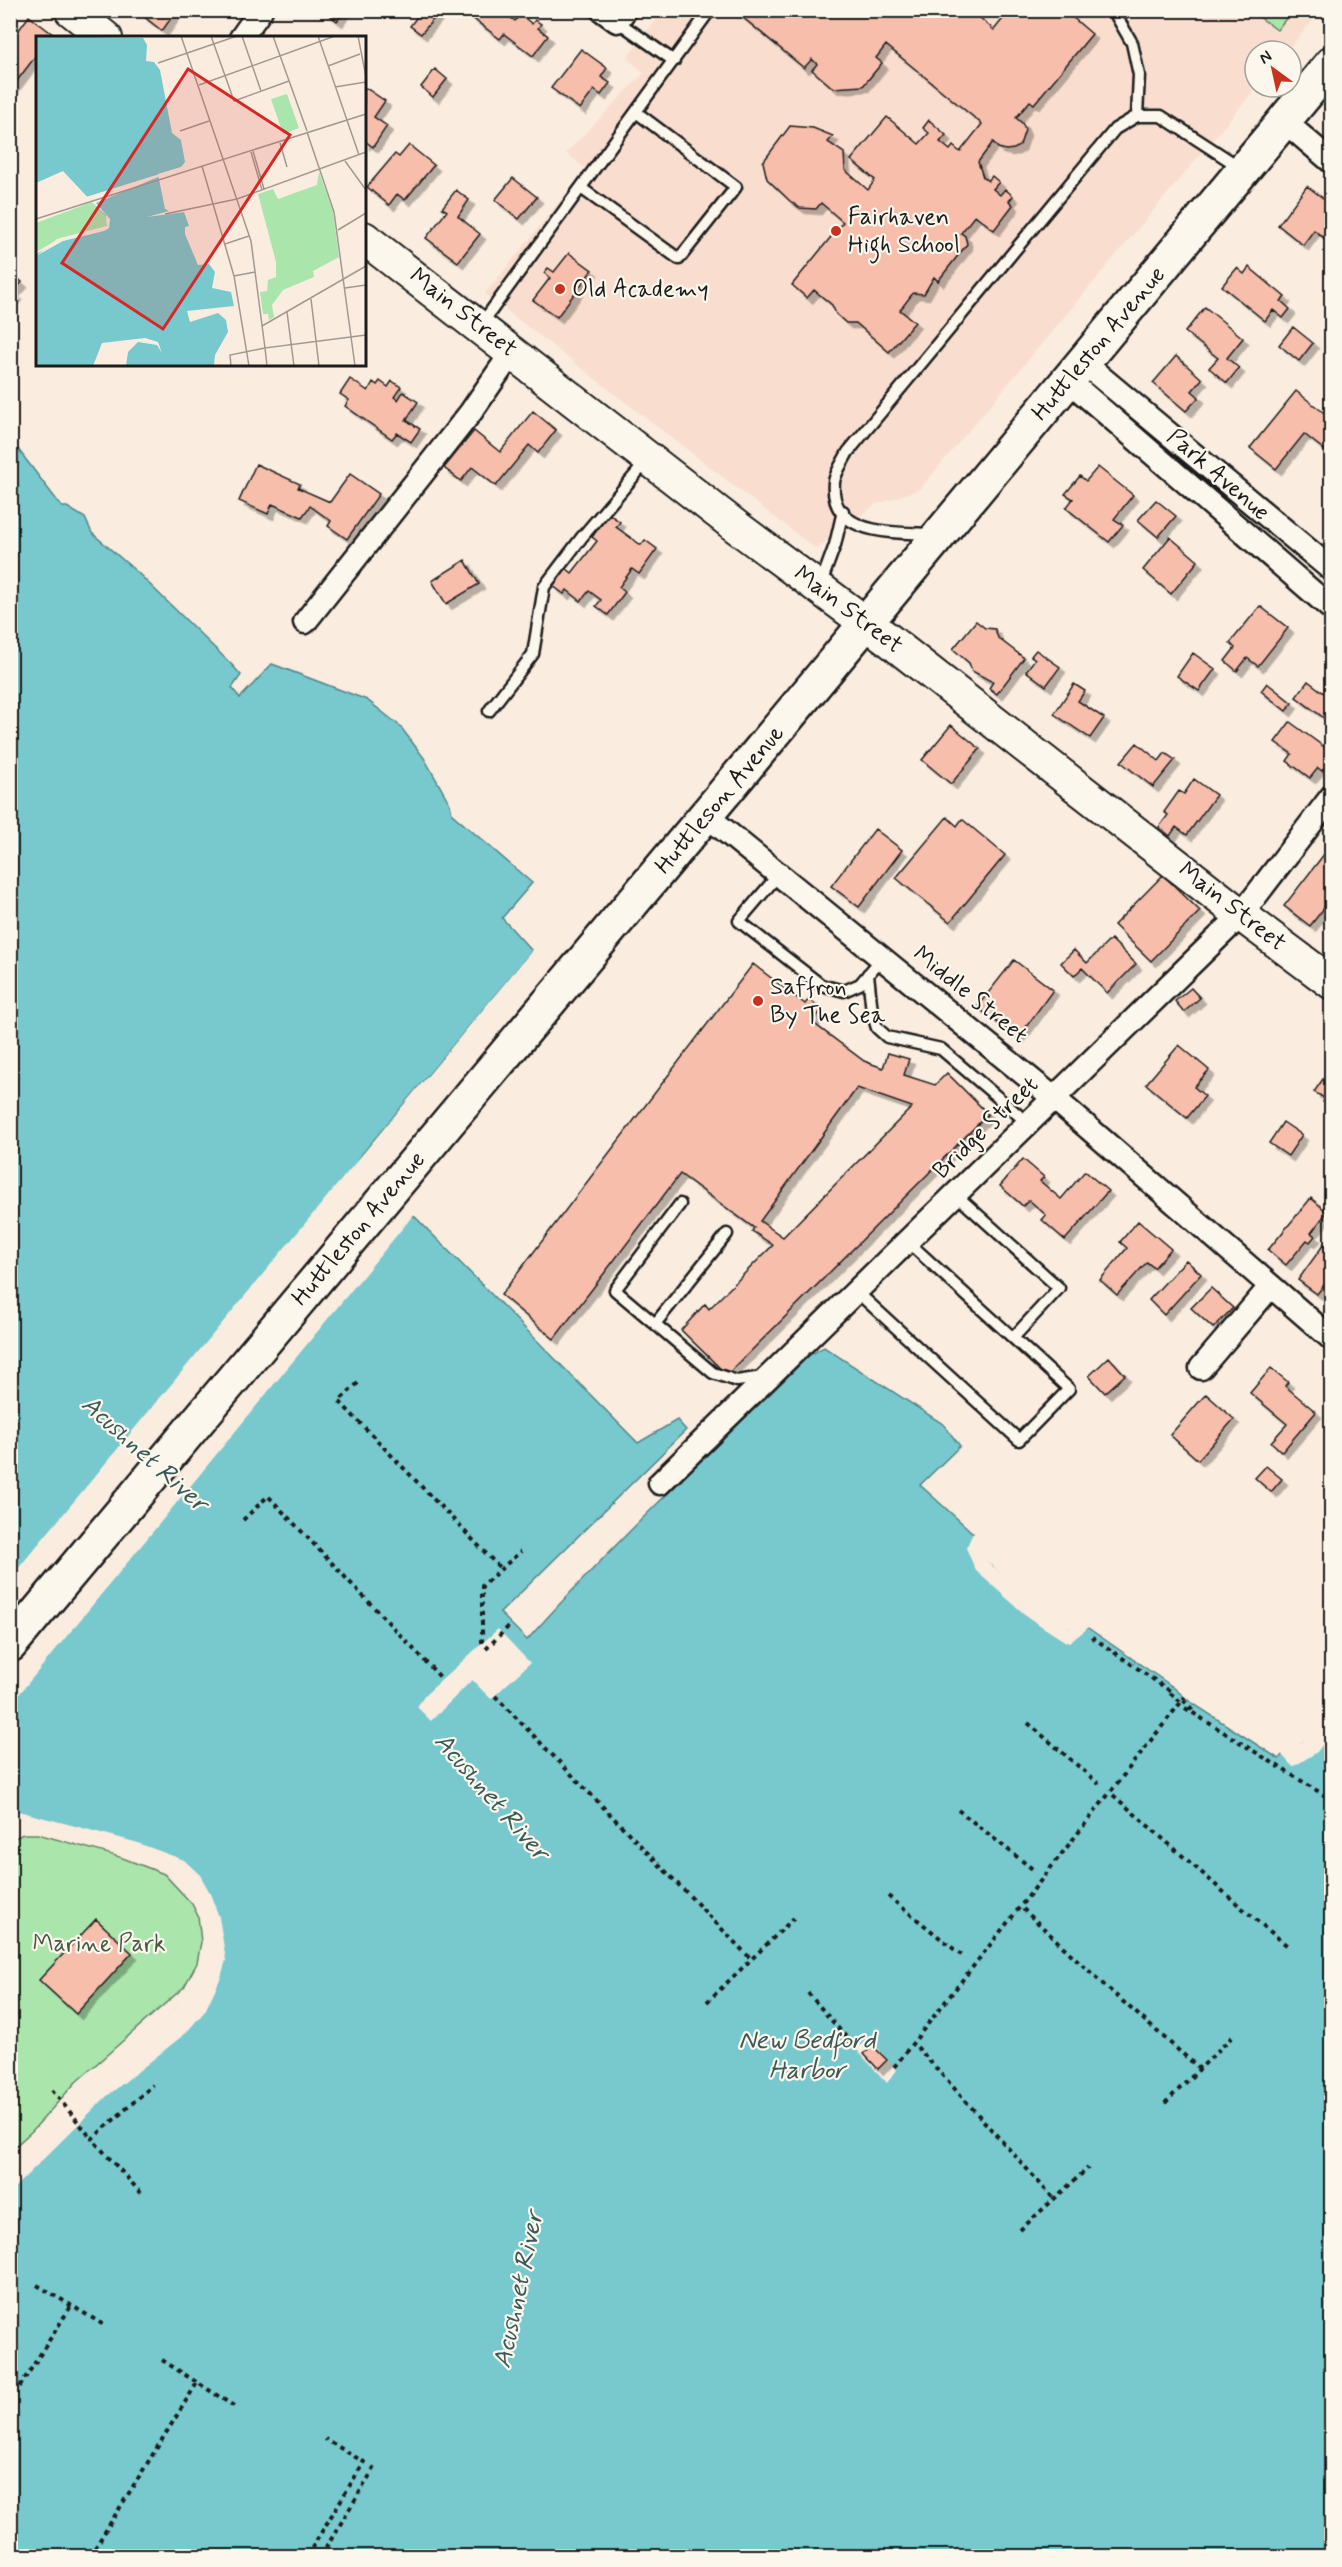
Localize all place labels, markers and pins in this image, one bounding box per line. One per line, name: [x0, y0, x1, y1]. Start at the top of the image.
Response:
place label: Fairhaven High School: [848, 202, 960, 264]
marker: Fairhaven High School: [829, 224, 843, 238]
place label: Old Academy: [572, 274, 709, 305]
marker: Old Academy: [553, 282, 567, 296]
place label: Saffron By The Sea: [770, 972, 886, 1031]
marker: Saffron By The Sea: [751, 994, 765, 1008]

